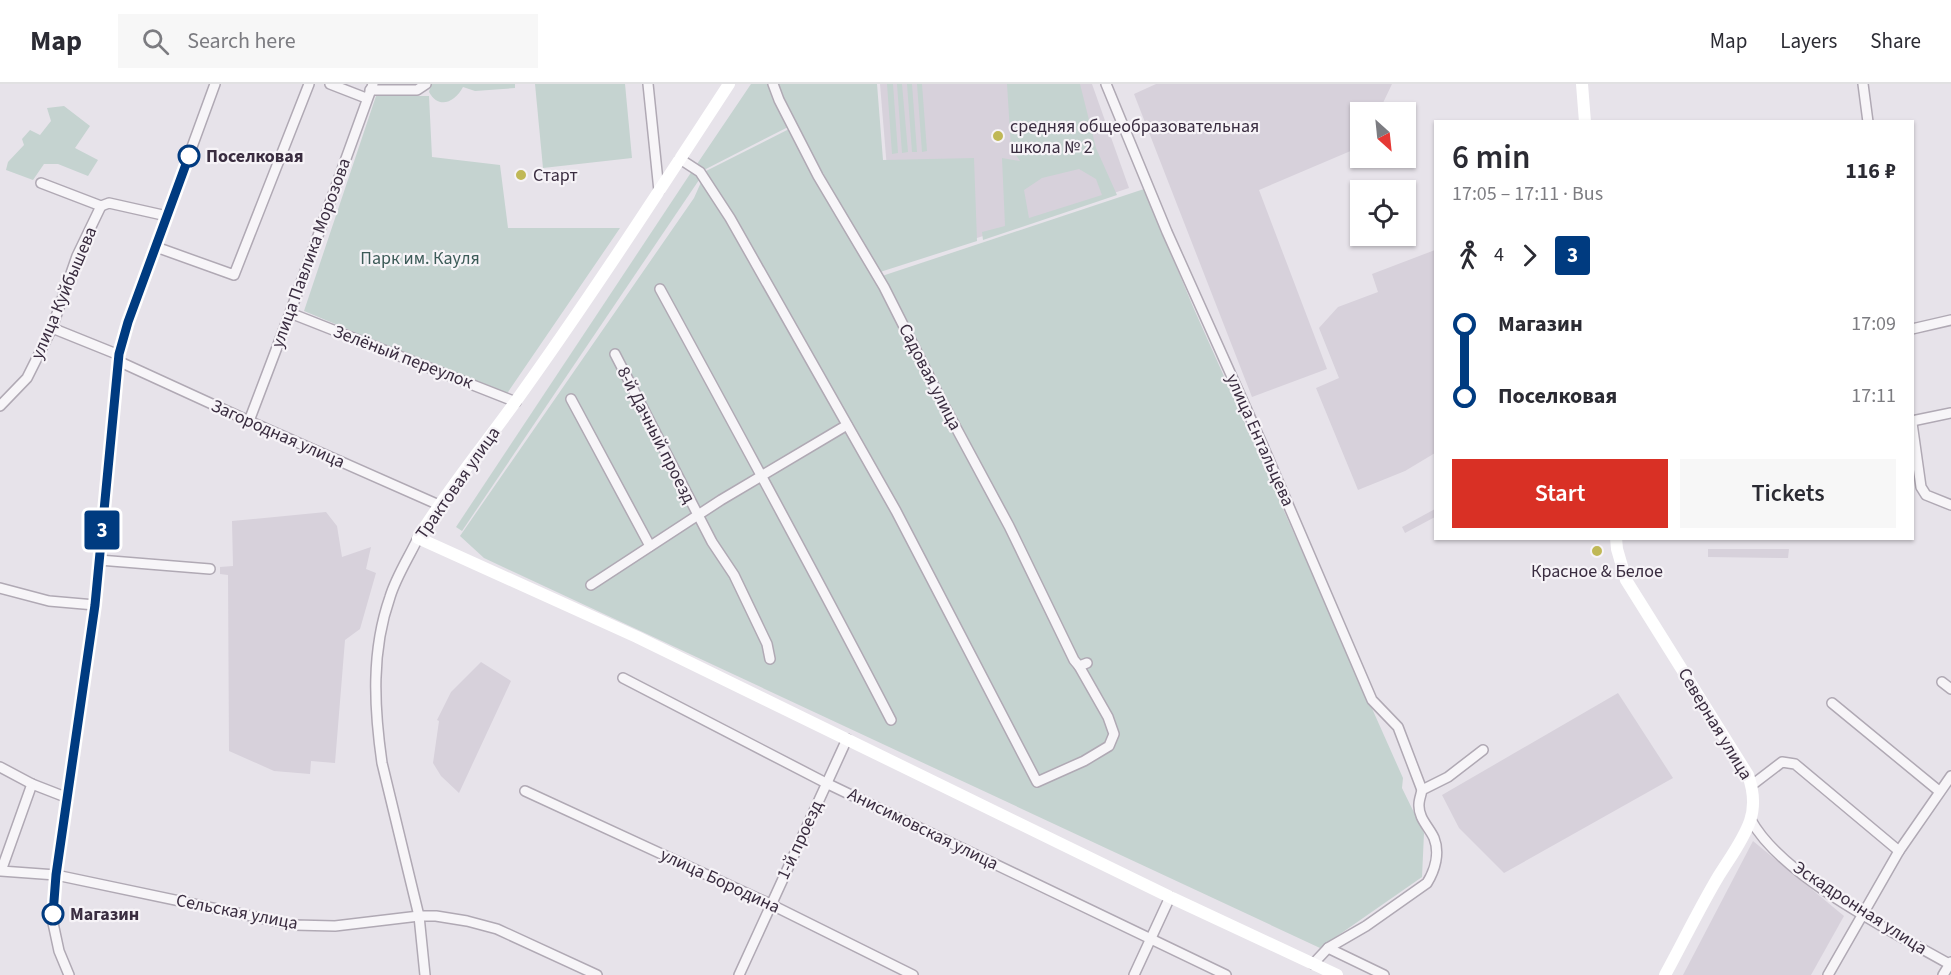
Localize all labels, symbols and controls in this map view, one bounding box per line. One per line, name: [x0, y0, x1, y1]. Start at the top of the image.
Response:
search box: [118, 14, 538, 68]
text: Map: [30, 21, 82, 61]
icon: search: [139, 25, 172, 58]
text: Search here: [187, 25, 296, 57]
text: Map: [1710, 26, 1747, 56]
text: Layers: [1780, 26, 1837, 56]
text: Share: [1870, 26, 1921, 56]
north arrow: [1350, 102, 1416, 168]
map controls: [1350, 102, 1416, 246]
place label: средняя общеобразовательная школа № 2: [1010, 114, 1259, 160]
marker: средняя общеобразовательная школа № 2: [991, 129, 1005, 143]
text: 6 min: [1452, 134, 1530, 181]
place label: Поселковая: [206, 144, 304, 169]
marker: Поселковая: [178, 145, 200, 167]
street label: улица Павлика Морозова: [265, 155, 357, 351]
text: 116 ₽: [1845, 155, 1896, 187]
place label: Старт: [533, 163, 578, 188]
marker: Старт: [514, 168, 528, 182]
button: locate: [1350, 180, 1416, 246]
text: 17:05 – 17:11 · Bus: [1452, 180, 1603, 208]
street label: улица Куйбышева: [25, 223, 103, 363]
icon: walk: [1452, 239, 1485, 272]
icon: forward: [1513, 239, 1546, 272]
text: 3: [1567, 240, 1578, 270]
text: 4: [1494, 241, 1504, 269]
park label: Парк им. Кауля: [360, 246, 480, 271]
text: Магазин: [1498, 308, 1583, 340]
text: 17:09: [1851, 310, 1896, 338]
street label: Зелёный переулок: [330, 319, 477, 395]
street label: Садовая улица: [892, 319, 968, 435]
street label: 8-й Дачный проезд: [611, 362, 702, 508]
street label: улица Ентальцева: [1220, 370, 1300, 510]
text: Поселковая: [1498, 380, 1617, 412]
text: 17:11: [1851, 382, 1896, 410]
street label: Загородная улица: [207, 393, 349, 475]
street label: Трактовая улица: [410, 422, 506, 544]
button: Start: [1452, 459, 1668, 528]
button: Tickets: [1680, 459, 1896, 528]
line badge: 3: [82, 510, 122, 550]
text: 3: [96, 515, 108, 545]
marker: Красное & Белое: [1590, 544, 1604, 558]
place label: Красное & Белое: [1531, 559, 1663, 584]
street label: Северная улица: [1672, 663, 1758, 785]
street label: Анисимовская улица: [843, 782, 1003, 876]
street label: 1-й проезд: [771, 796, 829, 884]
street label: улица Бородина: [656, 842, 784, 920]
street label: Эскадронная улица: [1788, 855, 1932, 961]
street label: Сельская улица: [174, 888, 300, 936]
place label: Магазин: [70, 902, 139, 927]
marker: Магазин: [42, 903, 64, 925]

